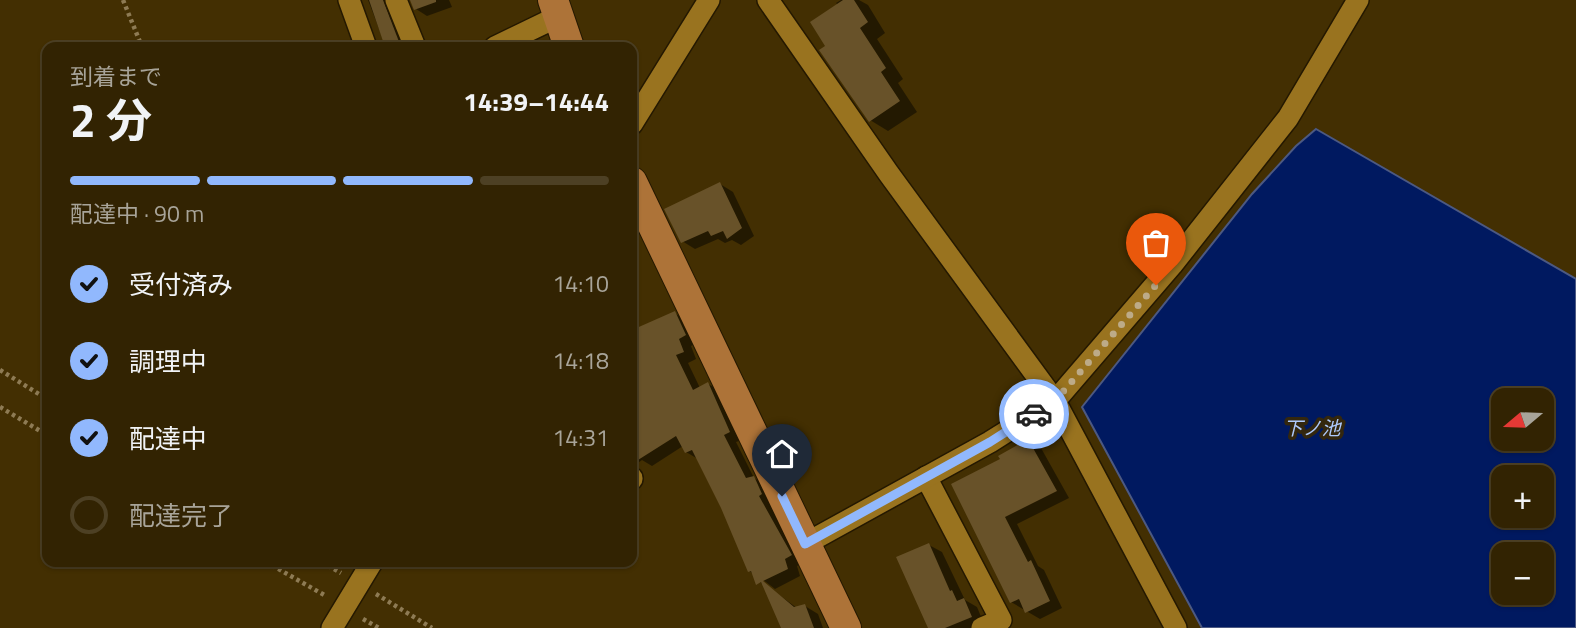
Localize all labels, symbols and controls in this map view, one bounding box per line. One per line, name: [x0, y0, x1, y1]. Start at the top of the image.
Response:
text: 到着まで: [70, 59, 162, 94]
text: 14:39–14:44: [463, 82, 609, 121]
text: 2 分: [70, 85, 152, 155]
text: 配達中 · 90 m: [70, 196, 204, 231]
pin: [1126, 213, 1186, 285]
icon: bag: [1137, 224, 1175, 262]
icon: check: [70, 265, 108, 303]
text: 受付済み: [129, 265, 233, 304]
text: 14:10: [552, 266, 609, 301]
icon: check: [70, 342, 108, 380]
text: 調理中: [129, 342, 207, 381]
text: 14:18: [552, 343, 609, 378]
courier: [999, 379, 1069, 449]
north arrow: [1491, 388, 1554, 452]
map controls: [1491, 388, 1554, 605]
icon: car: [1015, 395, 1053, 433]
water label: 下ノ池: [1283, 413, 1342, 442]
icon: check: [70, 419, 108, 457]
text: 配達中: [129, 419, 207, 458]
text: 14:31: [552, 420, 609, 455]
pin: [752, 424, 812, 496]
icon: home: [763, 435, 801, 473]
button: +: [1491, 465, 1554, 528]
text: 配達完了: [129, 496, 233, 535]
button: −: [1491, 542, 1554, 605]

